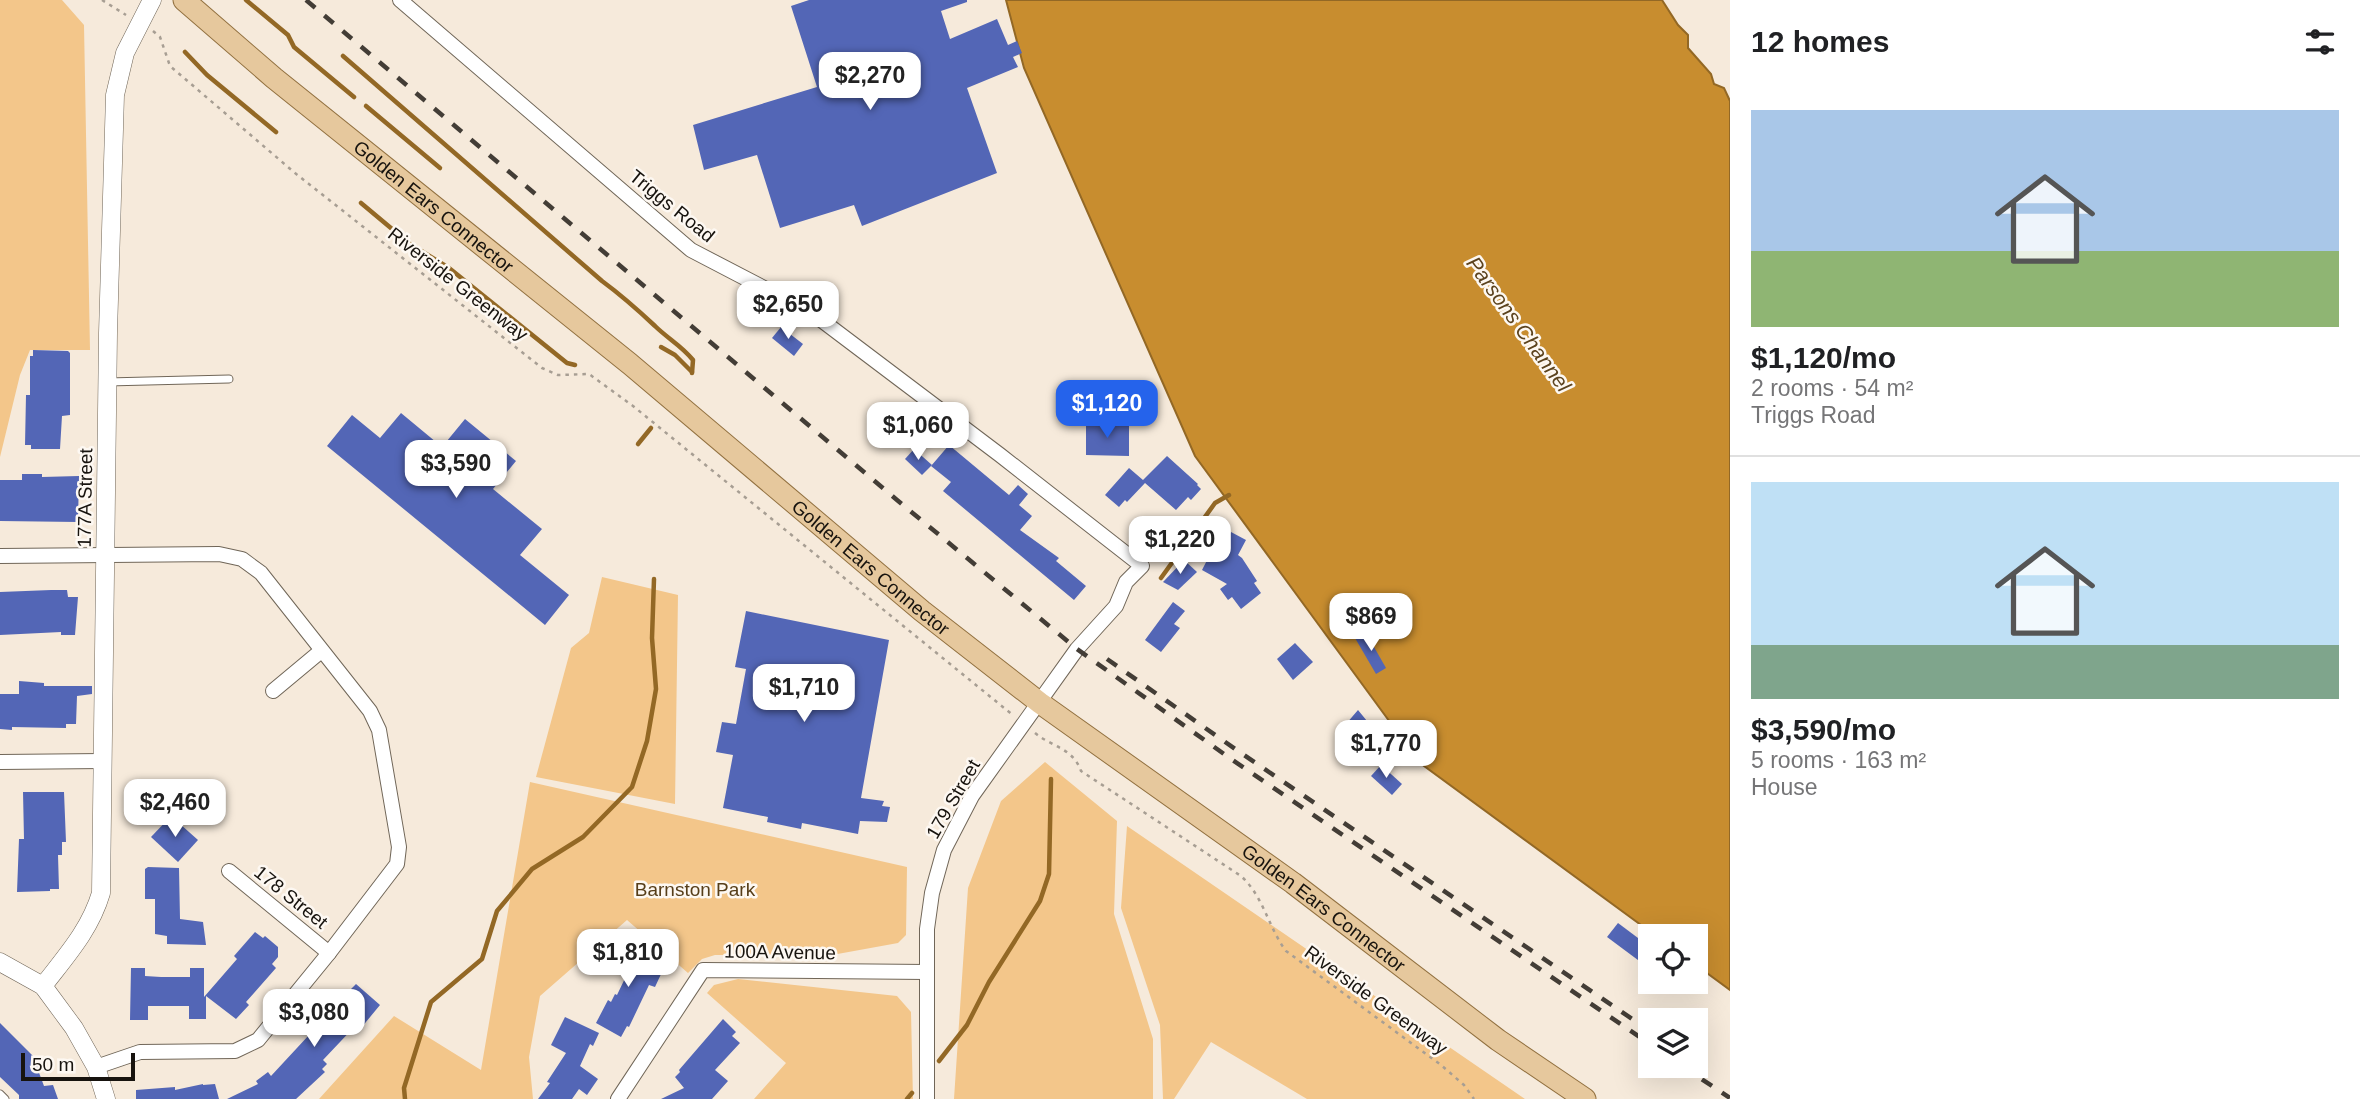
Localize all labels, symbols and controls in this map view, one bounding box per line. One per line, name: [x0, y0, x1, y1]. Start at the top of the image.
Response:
icon: filters: [2301, 23, 2339, 61]
text: 12 homes: [1751, 25, 1889, 58]
pin: $2,270: [813, 52, 927, 112]
text: $2,270: [835, 62, 905, 88]
street label: Golden Ears Connector: [350, 136, 518, 277]
icon: home: [1982, 156, 2108, 282]
street label: Triggs Road: [625, 165, 719, 247]
street label: Riverside Greenway: [384, 223, 532, 345]
water label: Parsons Channel: [1462, 252, 1576, 397]
pin: $2,650: [731, 282, 845, 341]
text: $2,650: [753, 291, 823, 317]
text: $1,120/mo: [1751, 341, 1896, 374]
text: 2 rooms · 54 m²: [1751, 375, 1913, 401]
pin: $1,120: [1050, 380, 1164, 440]
text: $1,120: [1072, 390, 1142, 416]
pin: $1,060: [861, 402, 975, 462]
text: Triggs Road: [1751, 402, 1875, 428]
text: $1,060: [883, 412, 953, 438]
pin: $3,590: [399, 440, 513, 500]
street label: 177A Street: [74, 447, 96, 548]
text: $3,590: [421, 450, 491, 476]
street label: Golden Ears Connector: [788, 495, 954, 639]
pin: $1,220: [1123, 516, 1237, 576]
text: $1,220: [1145, 526, 1215, 552]
icon: home: [1982, 528, 2108, 654]
pin: $869: [1330, 594, 1412, 653]
text: $869: [1345, 603, 1397, 629]
pin: $1,710: [747, 664, 861, 724]
text: $1,710: [769, 674, 839, 700]
text: $3,590/mo: [1751, 713, 1896, 746]
pin: $1,770: [1329, 720, 1443, 780]
text: $1,770: [1351, 730, 1421, 756]
text: 5 rooms · 163 m²: [1751, 747, 1926, 773]
street label: 179 Street: [922, 755, 984, 842]
text: House: [1751, 774, 1817, 800]
pin: $2,460: [118, 780, 232, 839]
text: $2,460: [140, 789, 210, 815]
street label: Golden Ears Connector: [1238, 840, 1410, 976]
street label: 178 Street: [250, 861, 332, 933]
park label: Barnston Park: [635, 879, 756, 900]
map controls: [1638, 924, 1708, 1078]
button: locate: [1638, 924, 1708, 994]
pin: $1,810: [571, 930, 685, 989]
text: $1,810: [593, 939, 663, 965]
street label: 100A Avenue: [724, 941, 836, 963]
street label: Riverside Greenway: [1301, 941, 1452, 1059]
pin: $3,080: [257, 990, 371, 1049]
text: $3,080: [279, 999, 349, 1025]
button: layers: [1638, 1008, 1708, 1078]
scale bar: [21, 1050, 135, 1082]
text: 50 m: [32, 1054, 74, 1075]

